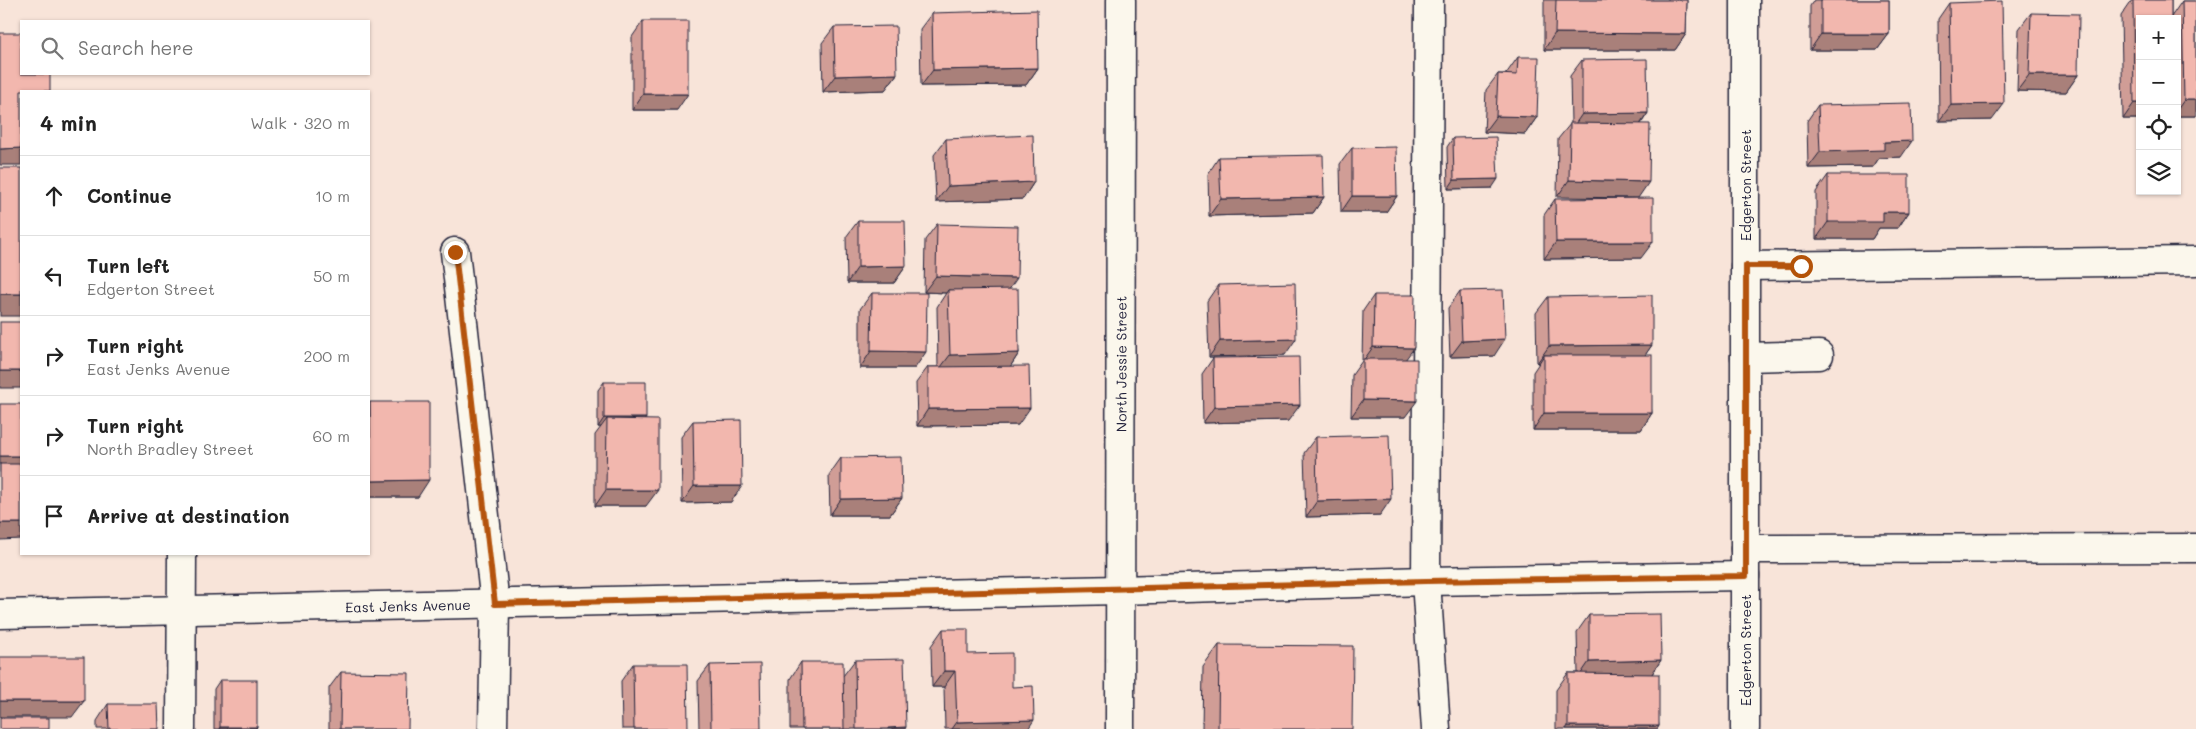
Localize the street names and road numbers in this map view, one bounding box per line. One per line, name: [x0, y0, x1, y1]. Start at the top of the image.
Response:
street label: Edgerton Street: [1736, 129, 1755, 241]
street label: North Jessie Street: [1111, 296, 1130, 432]
street label: East Jenks Avenue: [345, 594, 471, 616]
street label: Edgerton Street: [1736, 594, 1755, 706]

